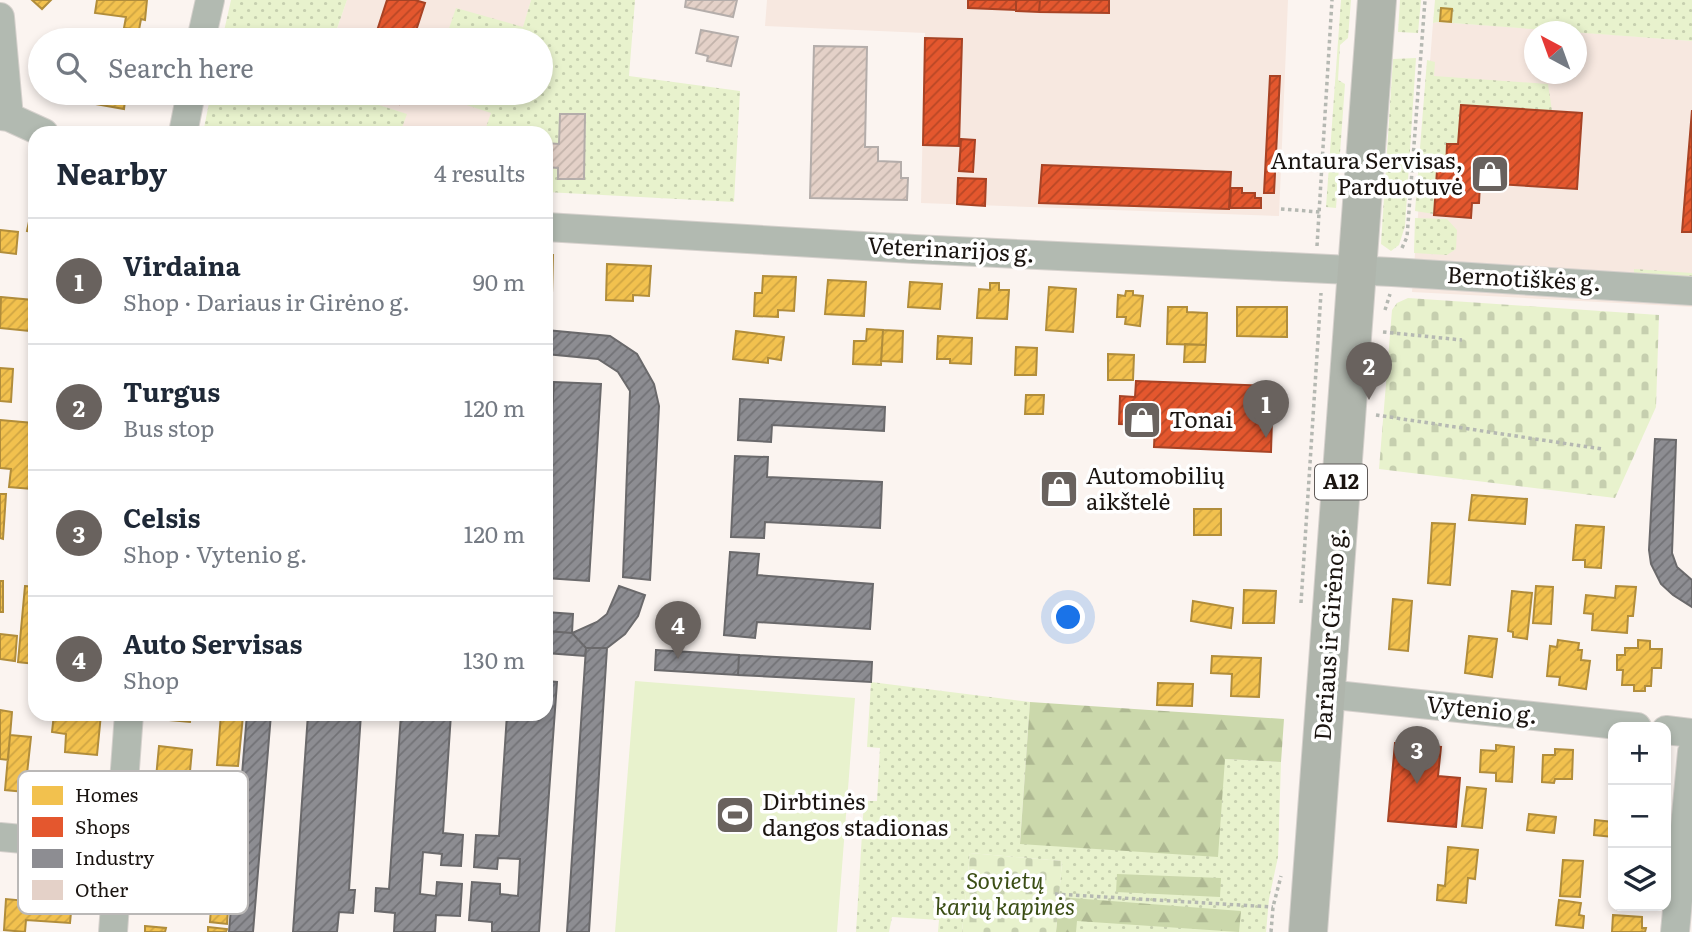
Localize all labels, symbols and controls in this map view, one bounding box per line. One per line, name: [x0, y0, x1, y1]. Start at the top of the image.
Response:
north arrow: [1524, 21, 1587, 84]
search box: [28, 28, 553, 105]
text: Search here: [108, 47, 254, 86]
icon: search: [52, 48, 90, 86]
place label: Antaura Servisas, Parduotuvė: [1271, 142, 1463, 202]
text: Nearby: [56, 150, 167, 194]
shop icon: Antaura Servisas, Parduotuvė: [1469, 153, 1511, 195]
text: 4 results: [434, 155, 525, 189]
street label: Veterinarijos g.: [867, 227, 1036, 269]
text: Virdaina: [123, 245, 241, 284]
street label: Bernotiškės g.: [1446, 256, 1602, 298]
text: 1: [74, 264, 84, 298]
text: 90 m: [473, 264, 525, 298]
text: Shop · Dariaus ir Girėno g.: [123, 284, 410, 318]
pin: 2: [1346, 342, 1392, 400]
text: Turgus: [123, 371, 220, 410]
pin: 1: [1243, 380, 1289, 438]
text: 2: [73, 390, 85, 424]
text: 120 m: [464, 390, 525, 424]
shop icon: Tonai: [1121, 399, 1163, 441]
place label: Tonai: [1169, 401, 1233, 435]
text: Bus stop: [123, 410, 215, 444]
place label: Automobilių aikštelė: [1086, 457, 1224, 517]
road number: A12: [1315, 464, 1367, 500]
shop icon: Automobilių aikštelė: [1038, 468, 1080, 510]
text: Celsis: [123, 497, 201, 536]
text: 3: [73, 516, 85, 550]
text: 120 m: [464, 516, 525, 550]
street label: Dariaus ir Girėno g.: [1304, 526, 1352, 742]
text: Shop · Vytenio g.: [123, 536, 307, 570]
your location: [1051, 600, 1085, 634]
pin: 4: [655, 601, 701, 659]
text: Auto Servisas: [123, 623, 302, 662]
text: 4: [72, 642, 86, 676]
text: 130 m: [463, 642, 525, 676]
text: Shop: [123, 662, 179, 696]
street label: Vytenio g.: [1425, 685, 1539, 731]
map controls: [1608, 722, 1671, 911]
button: +: [1608, 722, 1671, 785]
pin: 3: [1394, 726, 1440, 784]
legend: [18, 771, 248, 914]
text: Homes: [75, 780, 139, 808]
place label: Dirbtinės dangos stadionas: [762, 783, 948, 843]
button: −: [1608, 785, 1671, 848]
sports icon: Dirbtinės dangos stadionas: [714, 794, 756, 836]
text: Shops: [75, 812, 130, 840]
text: Industry: [75, 843, 154, 871]
button: layers: [1608, 848, 1671, 911]
park label: Sovietų karių kapinės: [935, 862, 1075, 922]
text: Other: [75, 875, 128, 903]

